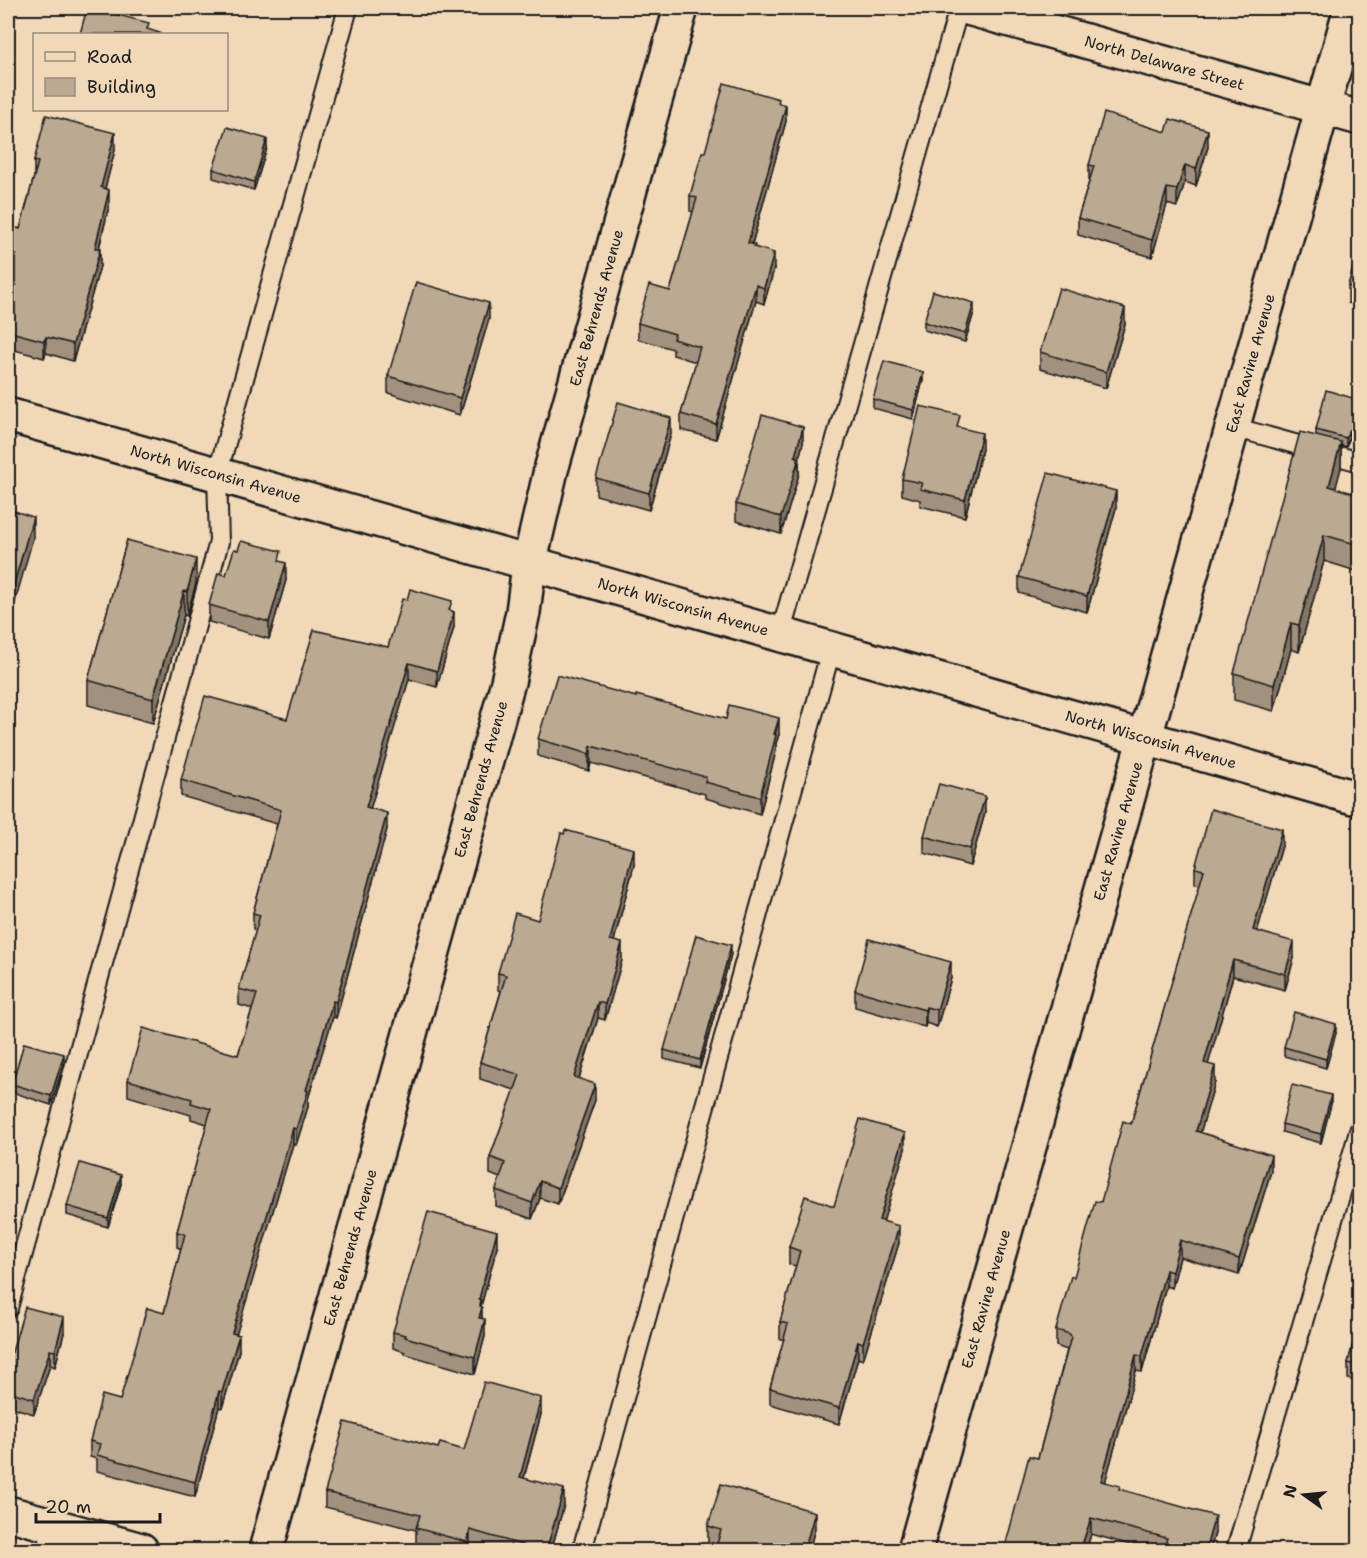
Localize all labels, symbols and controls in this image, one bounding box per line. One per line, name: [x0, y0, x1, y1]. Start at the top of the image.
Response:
street label: North Delaware Street: [1082, 31, 1247, 95]
legend: [33, 33, 228, 111]
text: Road: [87, 45, 132, 69]
text: Building: [87, 75, 156, 99]
street label: East Behrends Avenue: [565, 227, 628, 389]
street label: East Ravine Avenue: [1221, 292, 1280, 435]
street label: North Wisconsin Avenue: [128, 440, 304, 508]
street label: North Wisconsin Avenue: [595, 573, 771, 641]
street label: East Behrends Avenue: [449, 699, 512, 860]
street label: North Wisconsin Avenue: [1063, 706, 1239, 773]
street label: East Ravine Avenue: [1089, 759, 1147, 903]
street label: East Behrends Avenue: [319, 1167, 382, 1328]
street label: East Ravine Avenue: [957, 1227, 1015, 1371]
north arrow: [1274, 1465, 1334, 1525]
text: N: [1278, 1482, 1302, 1500]
scale bar: [36, 1486, 160, 1524]
text: 20 m: [45, 1495, 91, 1519]

